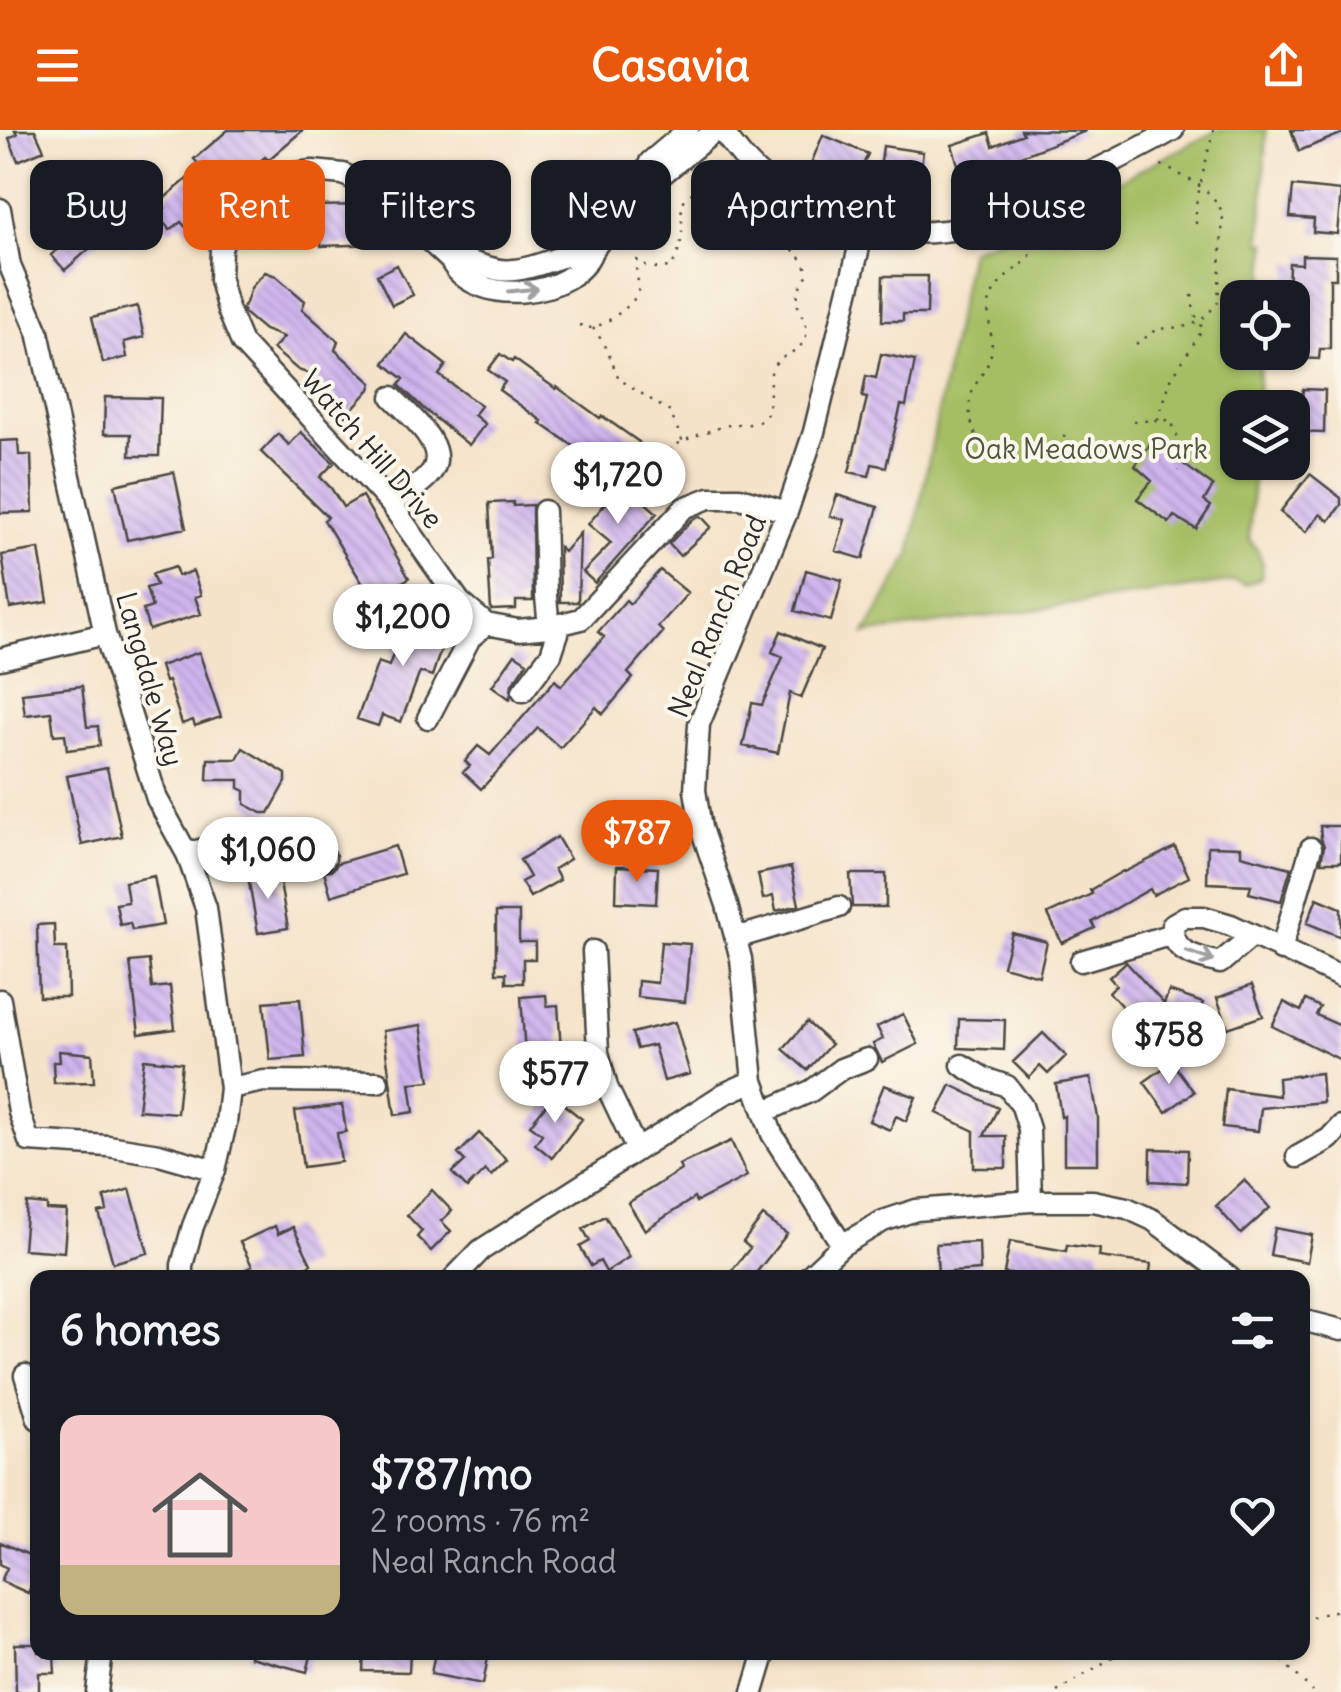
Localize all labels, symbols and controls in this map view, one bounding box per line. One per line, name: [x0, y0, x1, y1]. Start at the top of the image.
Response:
text: Casavia: [591, 37, 750, 93]
icon: menu: [30, 38, 85, 93]
icon: share: [1256, 38, 1311, 93]
chip: Buy: [30, 160, 163, 250]
chip: Rent: [183, 160, 325, 250]
chip: Filters: [345, 160, 511, 250]
chip: New: [531, 160, 671, 250]
chip: Apartment: [691, 160, 931, 250]
chip: House: [951, 160, 1121, 250]
one-way arrow: [506, 280, 538, 299]
map controls: [1220, 280, 1310, 480]
button: locate: [1220, 280, 1310, 370]
street label: Watch Hill Drive: [293, 362, 451, 536]
button: layers: [1220, 390, 1310, 480]
park label: Oak Meadows Park: [964, 431, 1208, 467]
pin: $1,720: [537, 442, 699, 527]
text: $1,720: [573, 454, 663, 495]
street label: Neal Ranch Road: [660, 509, 774, 723]
pin: $1,200: [322, 584, 484, 669]
street label: Langdale Way: [108, 588, 192, 770]
text: $1,200: [355, 596, 451, 637]
pin: $787: [578, 800, 696, 885]
text: $787: [603, 812, 671, 853]
pin: $1,060: [187, 817, 349, 902]
text: $1,060: [219, 829, 317, 870]
one-way arrow: [1184, 948, 1215, 966]
pin: $758: [1110, 1002, 1228, 1087]
text: $758: [1134, 1014, 1204, 1055]
pin: $577: [496, 1041, 614, 1126]
text: $577: [521, 1053, 589, 1094]
icon: filters: [1225, 1303, 1280, 1358]
text: 6 homes: [60, 1304, 221, 1356]
text: $787/mo: [370, 1448, 533, 1500]
icon: home: [140, 1455, 260, 1575]
icon: heart: [1225, 1488, 1280, 1543]
text: 2 rooms · 76 m²: [370, 1500, 590, 1541]
text: Neal Ranch Road: [370, 1541, 617, 1582]

